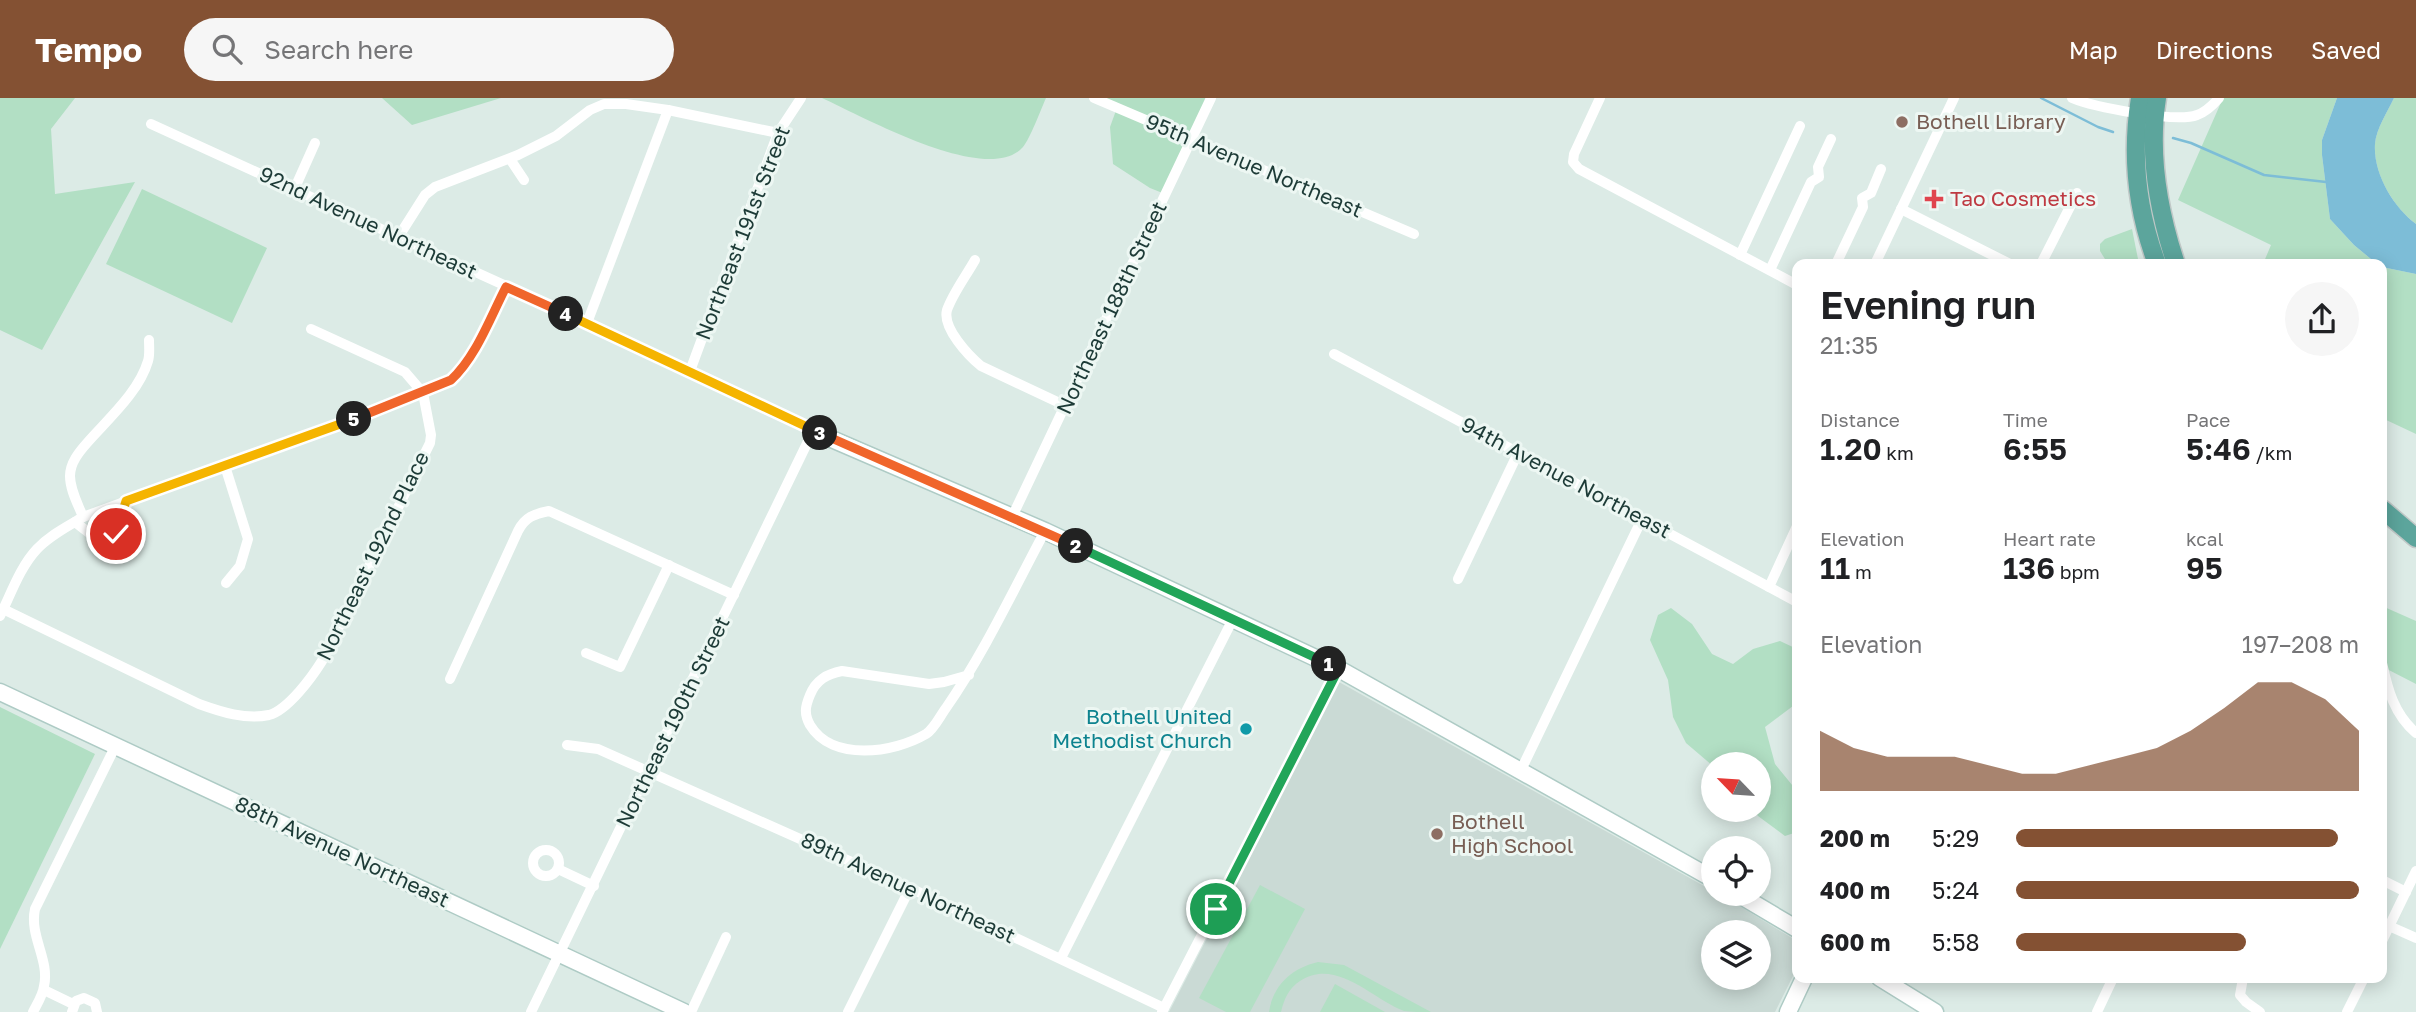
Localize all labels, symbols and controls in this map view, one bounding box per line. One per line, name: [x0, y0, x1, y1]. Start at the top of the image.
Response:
search box: [184, 18, 674, 81]
text: Tempo: [35, 30, 142, 69]
icon: search: [208, 30, 246, 68]
text: Search here: [264, 34, 413, 65]
text: Map: [2069, 35, 2118, 64]
text: Directions: [2156, 35, 2273, 64]
text: Saved: [2311, 35, 2381, 64]
street label: 95th Avenue Northeast: [1142, 108, 1367, 223]
place label: Bothell Library: [1916, 108, 2066, 134]
marker: Bothell Library: [1894, 114, 1910, 130]
street label: Northeast 191st Street: [689, 122, 795, 343]
street label: 92nd Avenue Northeast: [255, 160, 481, 284]
place label: Tao Cosmetics: [1950, 185, 2096, 211]
marker: Tao Cosmetics: [1924, 189, 1944, 209]
street label: Northeast 188th Street: [1050, 197, 1172, 418]
text: Evening run: [1820, 282, 2036, 327]
button: share: [2285, 282, 2359, 356]
pin: 4: [548, 296, 584, 332]
text: 4: [560, 302, 571, 325]
text: 21:35: [1820, 331, 1878, 359]
pin: 5: [336, 402, 372, 436]
text: 5: [348, 407, 359, 430]
text: Distance: [1820, 408, 1900, 431]
text: Time: [2003, 408, 2048, 431]
text: Pace: [2186, 408, 2230, 431]
street label: 94th Avenue Northeast: [1457, 411, 1676, 543]
pin: 3: [802, 416, 838, 450]
text: 3: [814, 421, 825, 444]
text: 1.20: [1820, 431, 1882, 467]
text: 6:55: [2003, 431, 2067, 467]
text: 5:46: [2186, 431, 2251, 467]
text: km: [1882, 441, 1914, 464]
text: /km: [2251, 441, 2292, 464]
street label: Northeast 192nd Place: [310, 447, 434, 664]
pin: [86, 504, 146, 564]
icon: check: [97, 515, 135, 553]
text: Elevation: [1820, 527, 1905, 550]
text: Heart rate: [2003, 527, 2096, 550]
text: kcal: [2186, 527, 2224, 550]
pin: 2: [1058, 528, 1094, 564]
text: 2: [1070, 534, 1081, 557]
text: 11: [1820, 550, 1850, 586]
text: 136: [2003, 550, 2055, 586]
text: 95: [2186, 550, 2223, 586]
text: m: [1850, 560, 1872, 583]
text: bpm: [2055, 560, 2100, 583]
street label: Northeast 190th Street: [610, 612, 735, 831]
text: Elevation: [1820, 630, 1922, 658]
text: 197–208 m: [2242, 630, 2359, 658]
pin: 1: [1312, 646, 1346, 682]
text: 1: [1324, 652, 1333, 675]
place label: Bothell United Methodist Church: [1052, 703, 1232, 753]
marker: Bothell United Methodist Church: [1238, 721, 1254, 737]
north arrow: [1701, 752, 1771, 822]
map controls: [1701, 752, 1771, 990]
street label: 88th Avenue Northeast: [231, 790, 454, 912]
place label: Bothell High School: [1451, 808, 1573, 858]
text: 200 m: [1820, 824, 1890, 852]
text: 5:29: [1932, 824, 1980, 852]
street label: 89th Avenue Northeast: [797, 826, 1020, 948]
marker: Bothell High School: [1429, 826, 1445, 842]
button: locate: [1701, 836, 1771, 906]
text: 400 m: [1820, 876, 1890, 904]
text: 5:24: [1932, 876, 1980, 904]
pin: [1186, 879, 1246, 939]
icon: arrive: [1197, 890, 1235, 928]
button: layers: [1701, 920, 1771, 990]
text: 600 m: [1820, 928, 1890, 956]
text: 5:58: [1932, 928, 1980, 956]

